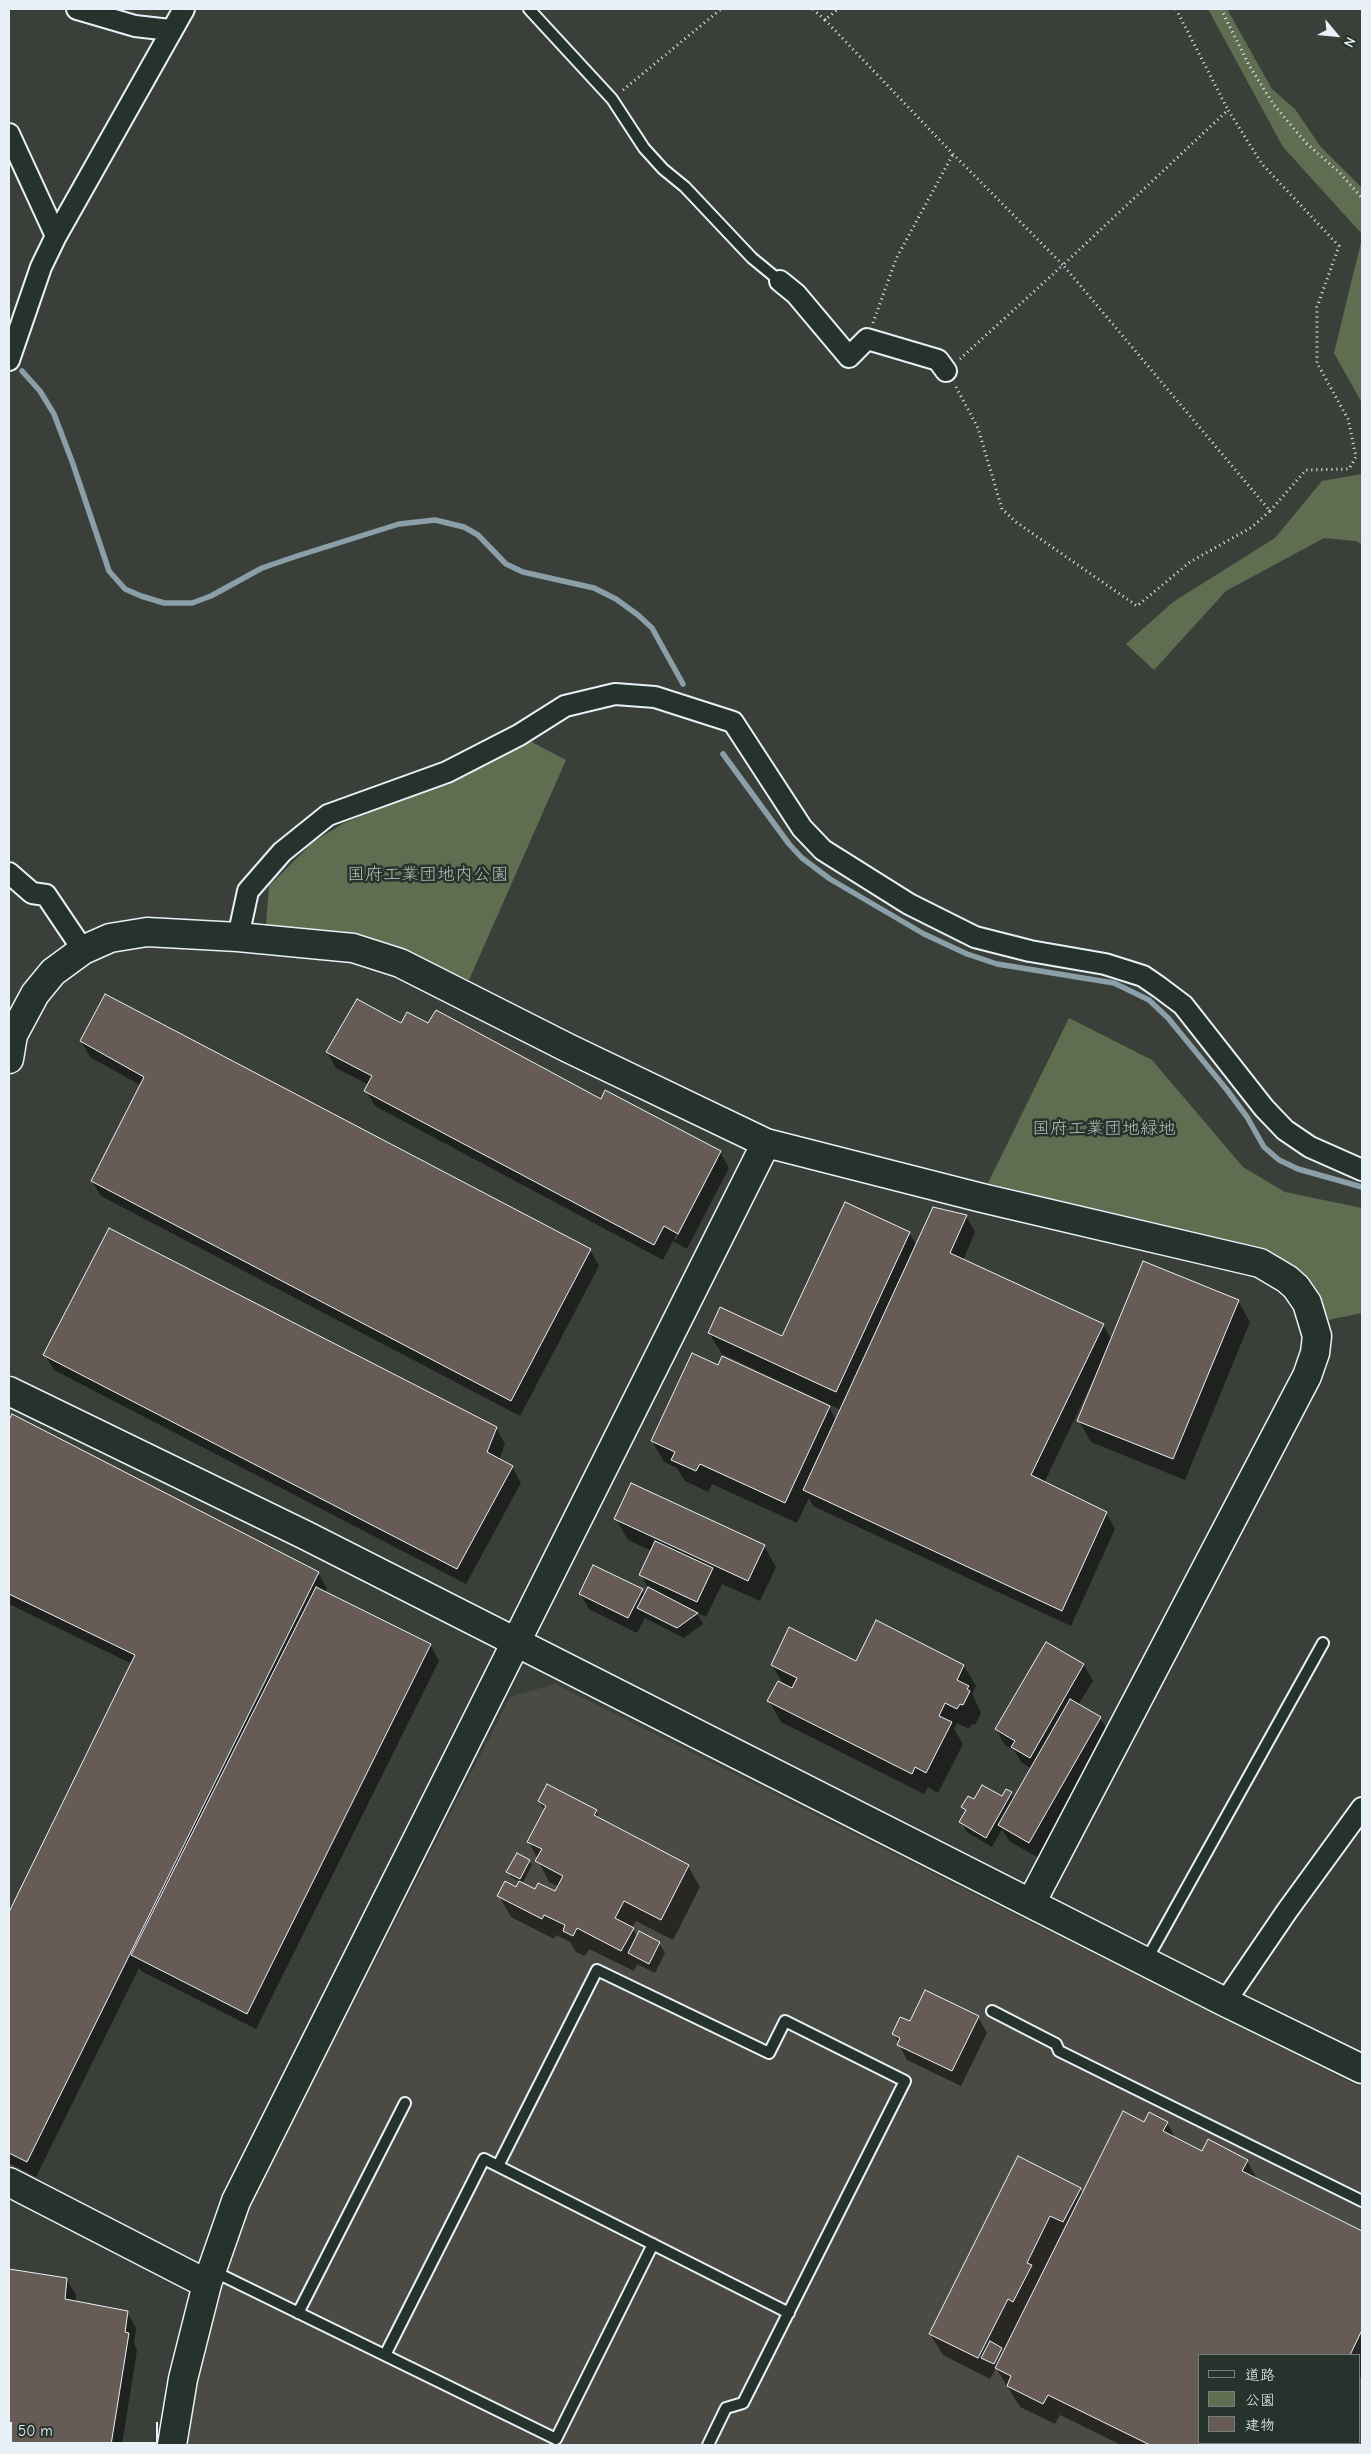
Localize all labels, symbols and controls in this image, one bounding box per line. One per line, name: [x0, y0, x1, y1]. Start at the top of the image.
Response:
north arrow: [1311, 10, 1361, 60]
text: N: [1340, 34, 1359, 50]
park label: 国府工業団地内公園: [347, 864, 509, 886]
park label: 国府工業団地緑地: [1032, 1118, 1176, 1140]
legend: [1198, 2354, 1361, 2444]
text: 道路: [1245, 2366, 1275, 2384]
text: 公園: [1245, 2391, 1275, 2409]
scale bar: [12, 2412, 160, 2444]
text: 建物: [1245, 2416, 1275, 2434]
text: 50 m: [18, 2422, 53, 2440]

